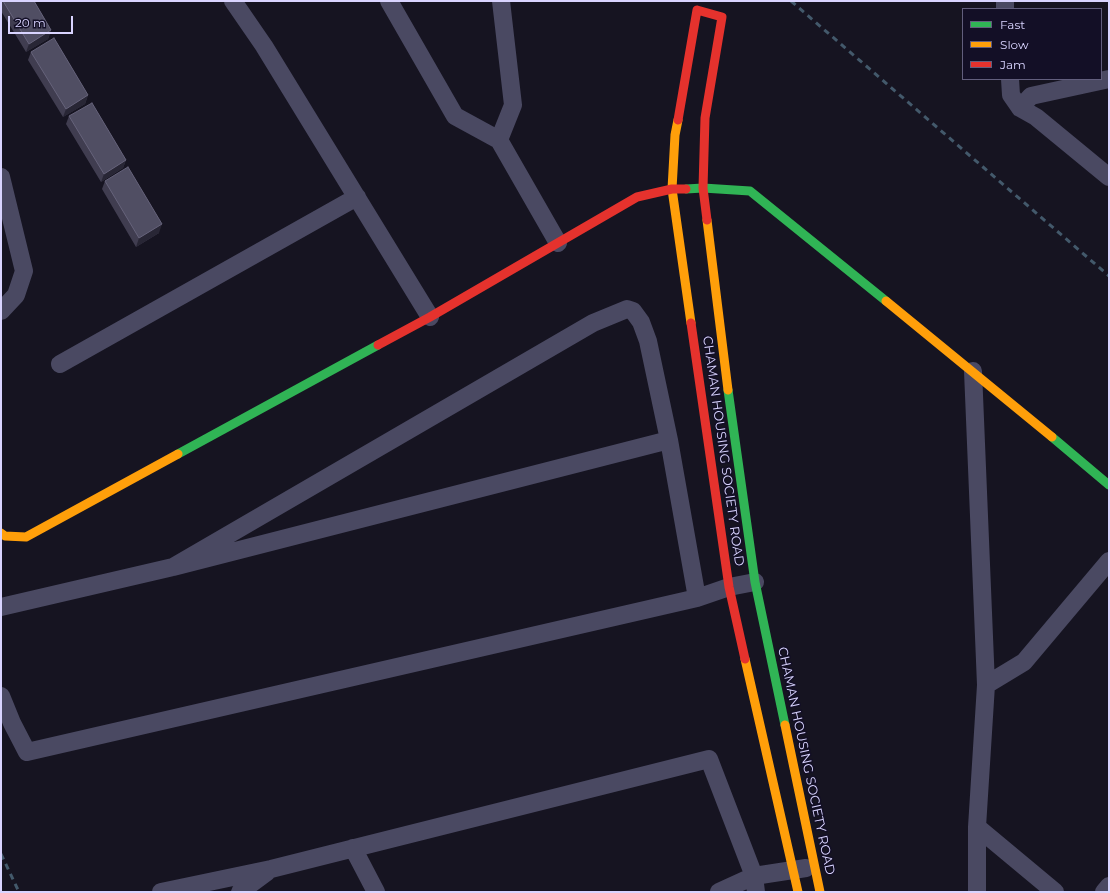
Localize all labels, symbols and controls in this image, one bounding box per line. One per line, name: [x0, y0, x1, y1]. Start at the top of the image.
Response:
scale bar: [10, 8, 75, 34]
legend: [962, 8, 1102, 80]
text: 20 m: [15, 15, 46, 30]
text: Fast: [1000, 17, 1025, 32]
text: Slow: [1000, 37, 1029, 52]
text: Jam: [1000, 57, 1026, 72]
street label: CHAMAN HOUSING SOCIETY ROAD: [699, 335, 747, 567]
street label: CHAMAN HOUSING SOCIETY ROAD: [774, 646, 838, 876]

